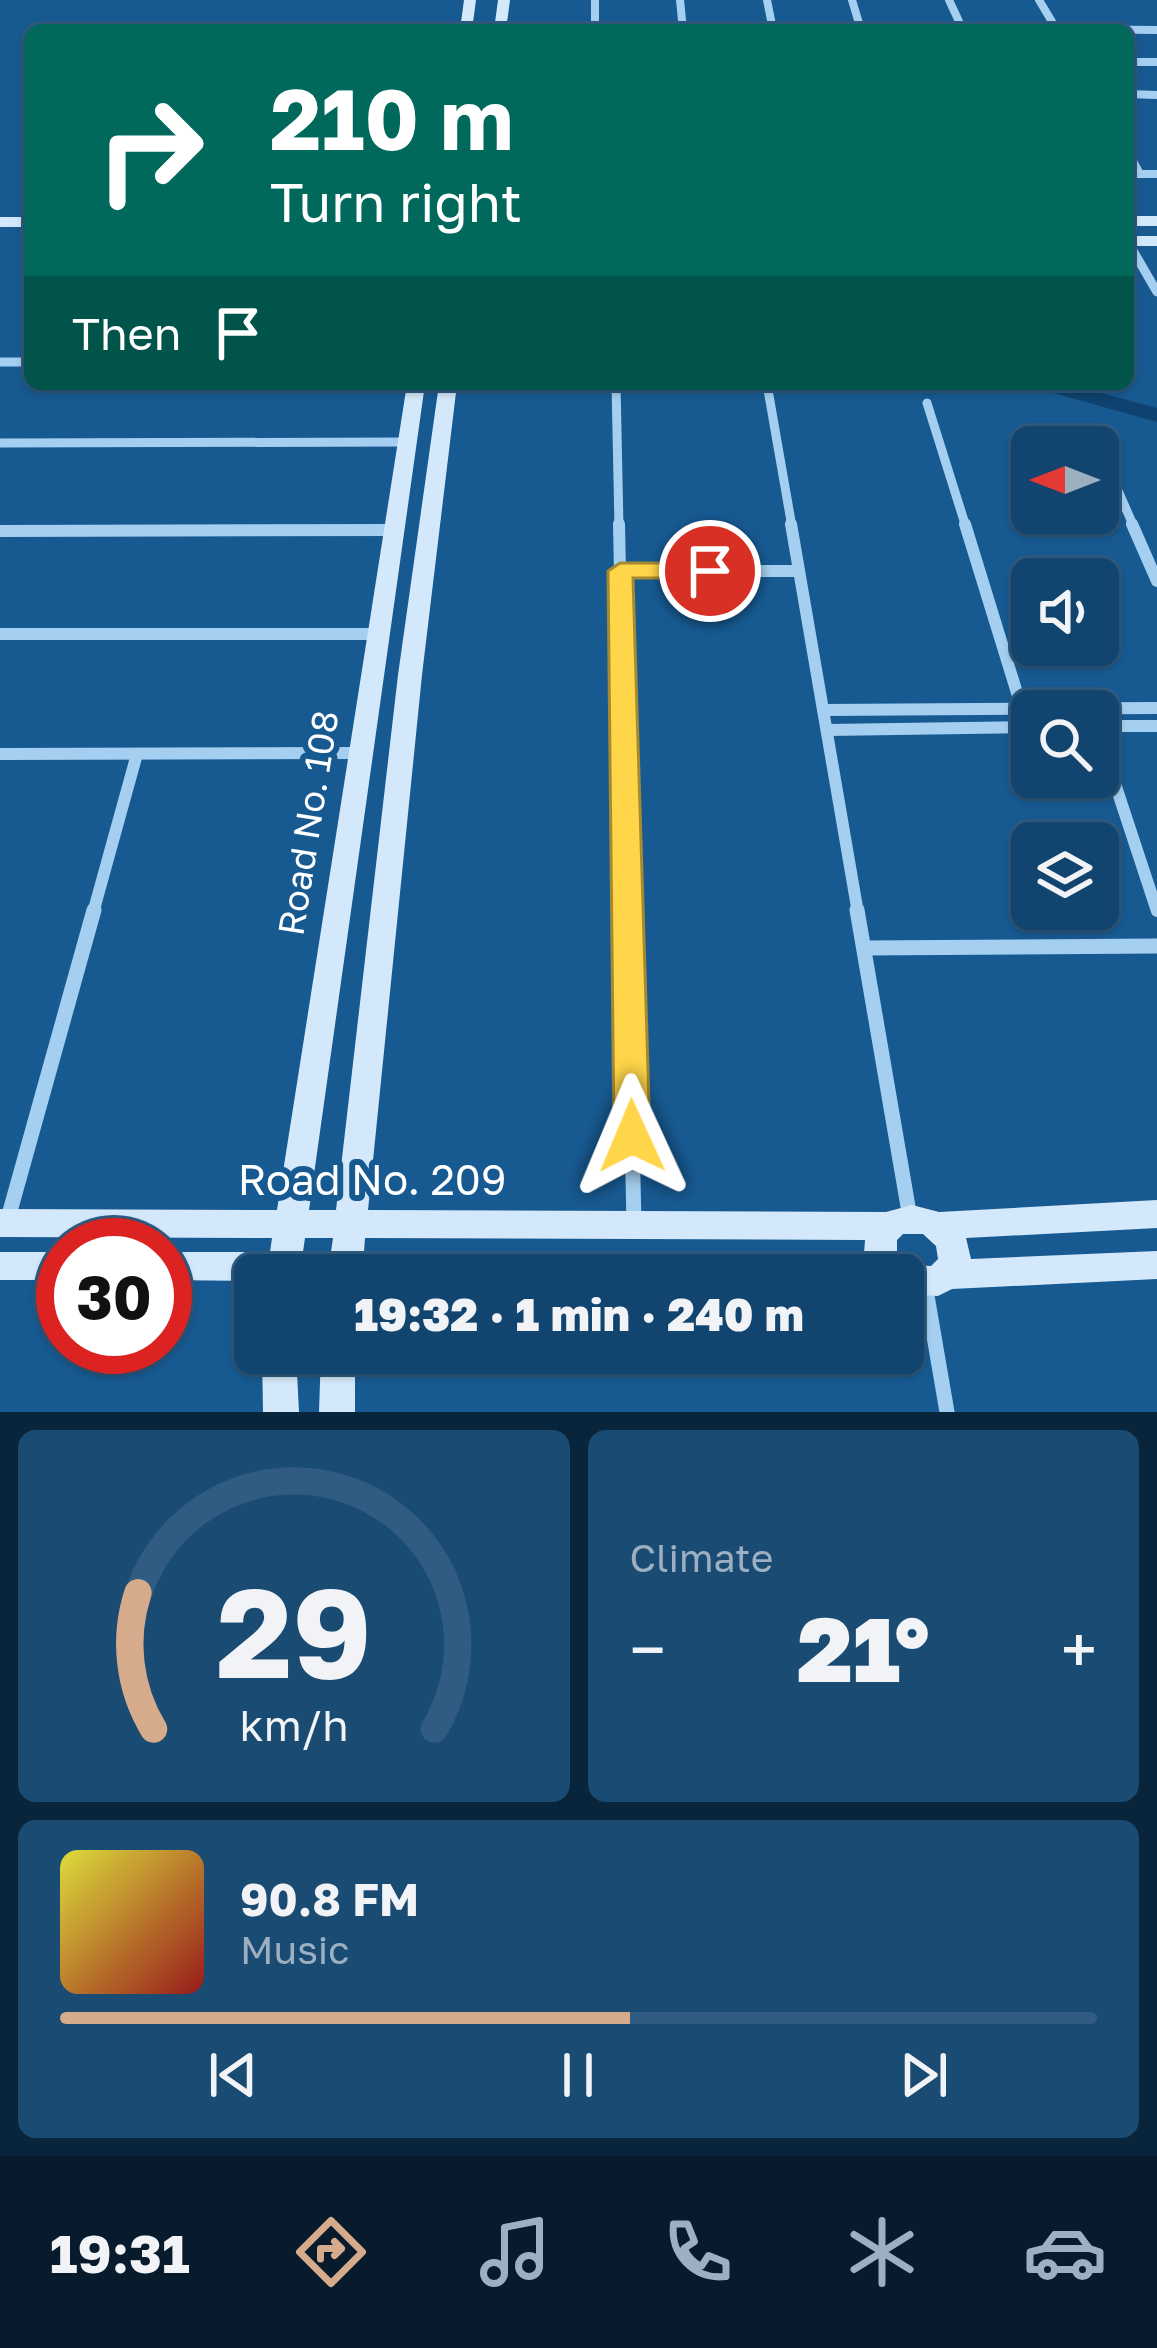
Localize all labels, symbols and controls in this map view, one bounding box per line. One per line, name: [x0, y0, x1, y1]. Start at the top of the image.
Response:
text: 210 m: [270, 68, 514, 168]
icon: right: [72, 72, 228, 228]
text: Turn right: [270, 169, 522, 234]
icon: arrive: [205, 300, 271, 366]
text: Then: [72, 306, 181, 360]
north arrow: [1011, 426, 1119, 534]
map controls: [1011, 426, 1119, 930]
pin: [659, 520, 761, 622]
icon: arrive: [677, 538, 743, 604]
button: sound: [1011, 558, 1119, 666]
button: search: [1011, 690, 1119, 798]
street label: Road No. 108: [269, 707, 346, 938]
button: layers: [1011, 822, 1119, 930]
position arrow: [569, 1073, 695, 1199]
street label: Road No. 209: [238, 1154, 506, 1204]
speed limit sign: 30: [36, 1218, 192, 1374]
text: 19:32 · 1 min · 240 m: [354, 1287, 804, 1341]
text: Climate: [630, 1534, 773, 1581]
text: 29: [216, 1556, 371, 1705]
text: 21°: [797, 1594, 930, 1702]
text: −: [630, 1609, 666, 1689]
text: +: [1061, 1609, 1097, 1689]
text: km/h: [239, 1699, 348, 1750]
text: 90.8 FM: [240, 1872, 419, 1926]
text: Music: [240, 1926, 350, 1973]
icon: previous: [200, 2042, 266, 2108]
icon: pause: [545, 2042, 611, 2108]
icon: next: [891, 2042, 957, 2108]
icon: directions: [289, 2210, 373, 2294]
icon: music: [473, 2210, 557, 2294]
icon: phone: [656, 2210, 740, 2294]
icon: climate: [840, 2210, 924, 2294]
icon: car: [1023, 2210, 1107, 2294]
text: 19:31: [50, 2220, 190, 2285]

